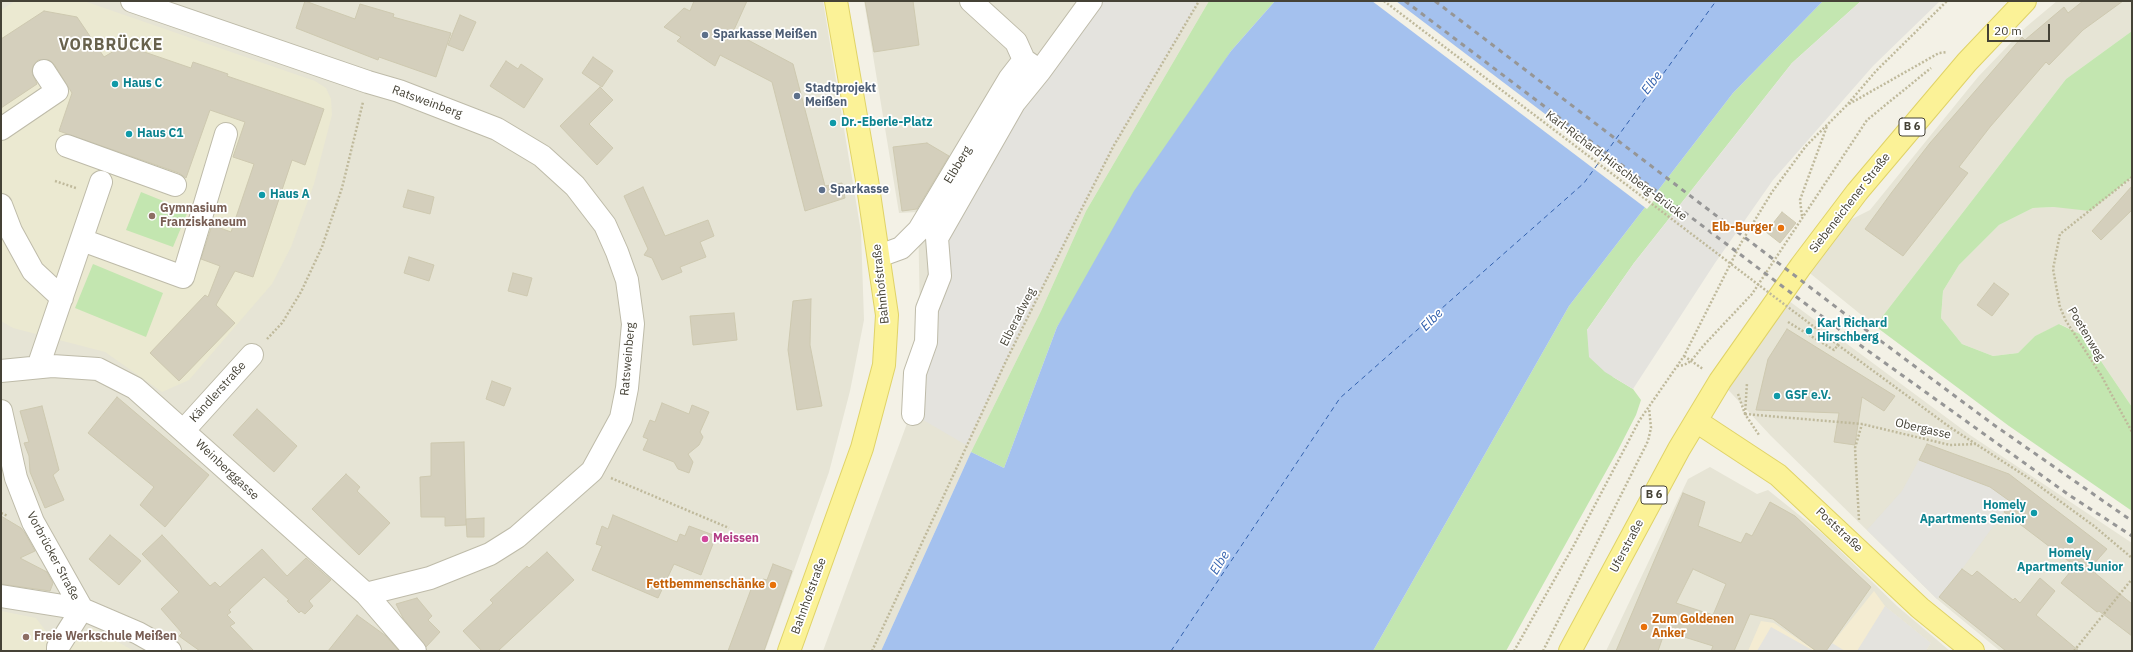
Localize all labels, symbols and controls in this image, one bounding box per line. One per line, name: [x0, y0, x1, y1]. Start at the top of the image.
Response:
scale bar: [1989, 16, 2052, 42]
text: 20 m: [1994, 23, 2022, 38]
place label: Sparkasse Meißen: [713, 28, 817, 42]
marker: Sparkasse Meißen: [700, 30, 710, 40]
district label: VORBRÜCKE: [59, 35, 163, 55]
water label: Elbe: [1638, 68, 1666, 98]
place label: Haus C: [123, 77, 162, 91]
marker: Haus C: [110, 79, 120, 89]
place label: Stadtprojekt Meißen: [805, 82, 876, 110]
street label: Ratsweinberg: [390, 83, 464, 121]
marker: Stadtprojekt Meißen: [792, 91, 802, 101]
street label: Karl-Richard-Hirschberg-Brücke: [1542, 108, 1690, 224]
place label: Dr.-Eberle-Platz: [841, 116, 932, 130]
marker: Dr.-Eberle-Platz: [828, 118, 838, 128]
road number: B 6: [1899, 118, 1925, 136]
place label: Haus C1: [137, 127, 184, 141]
marker: Haus C1: [124, 129, 134, 139]
street label: Elbberg: [941, 144, 975, 186]
street label: Siebeneichener Straße: [1807, 150, 1893, 256]
place label: Sparkasse: [830, 183, 889, 197]
marker: Sparkasse: [817, 185, 827, 195]
place label: Haus A: [270, 188, 310, 202]
marker: Haus A: [257, 190, 267, 200]
place label: Gymnasium Franziskaneum: [160, 202, 247, 230]
marker: Gymnasium Franziskaneum: [147, 211, 157, 221]
place label: Elb-Burger: [1712, 221, 1773, 235]
marker: Elb-Burger: [1776, 223, 1786, 233]
street label: Bahnhofstraße: [870, 243, 892, 325]
street label: Elberadweg: [997, 285, 1039, 349]
street label: Poetenweg: [2064, 305, 2108, 363]
water label: Elbe: [1418, 306, 1446, 334]
place label: Karl Richard Hirschberg: [1817, 317, 1887, 345]
street label: Ratsweinberg: [618, 322, 638, 396]
marker: Karl Richard Hirschberg: [1804, 326, 1814, 336]
street label: Kändlerstraße: [187, 359, 249, 425]
place label: GSF e.V.: [1785, 389, 1831, 403]
marker: GSF e.V.: [1772, 391, 1782, 401]
street label: Obergasse: [1894, 416, 1952, 442]
street label: Weinberggasse: [192, 437, 262, 503]
road number: B 6: [1641, 486, 1667, 504]
place label: Homely Apartments Senior: [1920, 499, 2026, 527]
street label: Poststraße: [1813, 505, 1865, 555]
marker: Homely Apartments Senior: [2029, 508, 2039, 518]
street label: Vorbrücker Straße: [24, 509, 82, 603]
street label: Uferstraße: [1607, 517, 1647, 575]
place label: Meissen: [713, 532, 759, 546]
marker: Meissen: [700, 534, 710, 544]
marker: Homely Apartments Junior: [2065, 535, 2075, 545]
place label: Homely Apartments Junior: [2017, 547, 2123, 575]
water label: Elbe: [1207, 548, 1233, 578]
street label: Bahnhofstraße: [789, 556, 829, 636]
place label: Fettbemmenschänke: [646, 578, 765, 592]
marker: Fettbemmenschänke: [768, 580, 778, 590]
place label: Zum Goldenen Anker: [1652, 613, 1734, 641]
marker: Zum Goldenen Anker: [1639, 622, 1649, 632]
place label: Freie Werkschule Meißen: [34, 630, 177, 644]
marker: Freie Werkschule Meißen: [21, 632, 31, 642]

